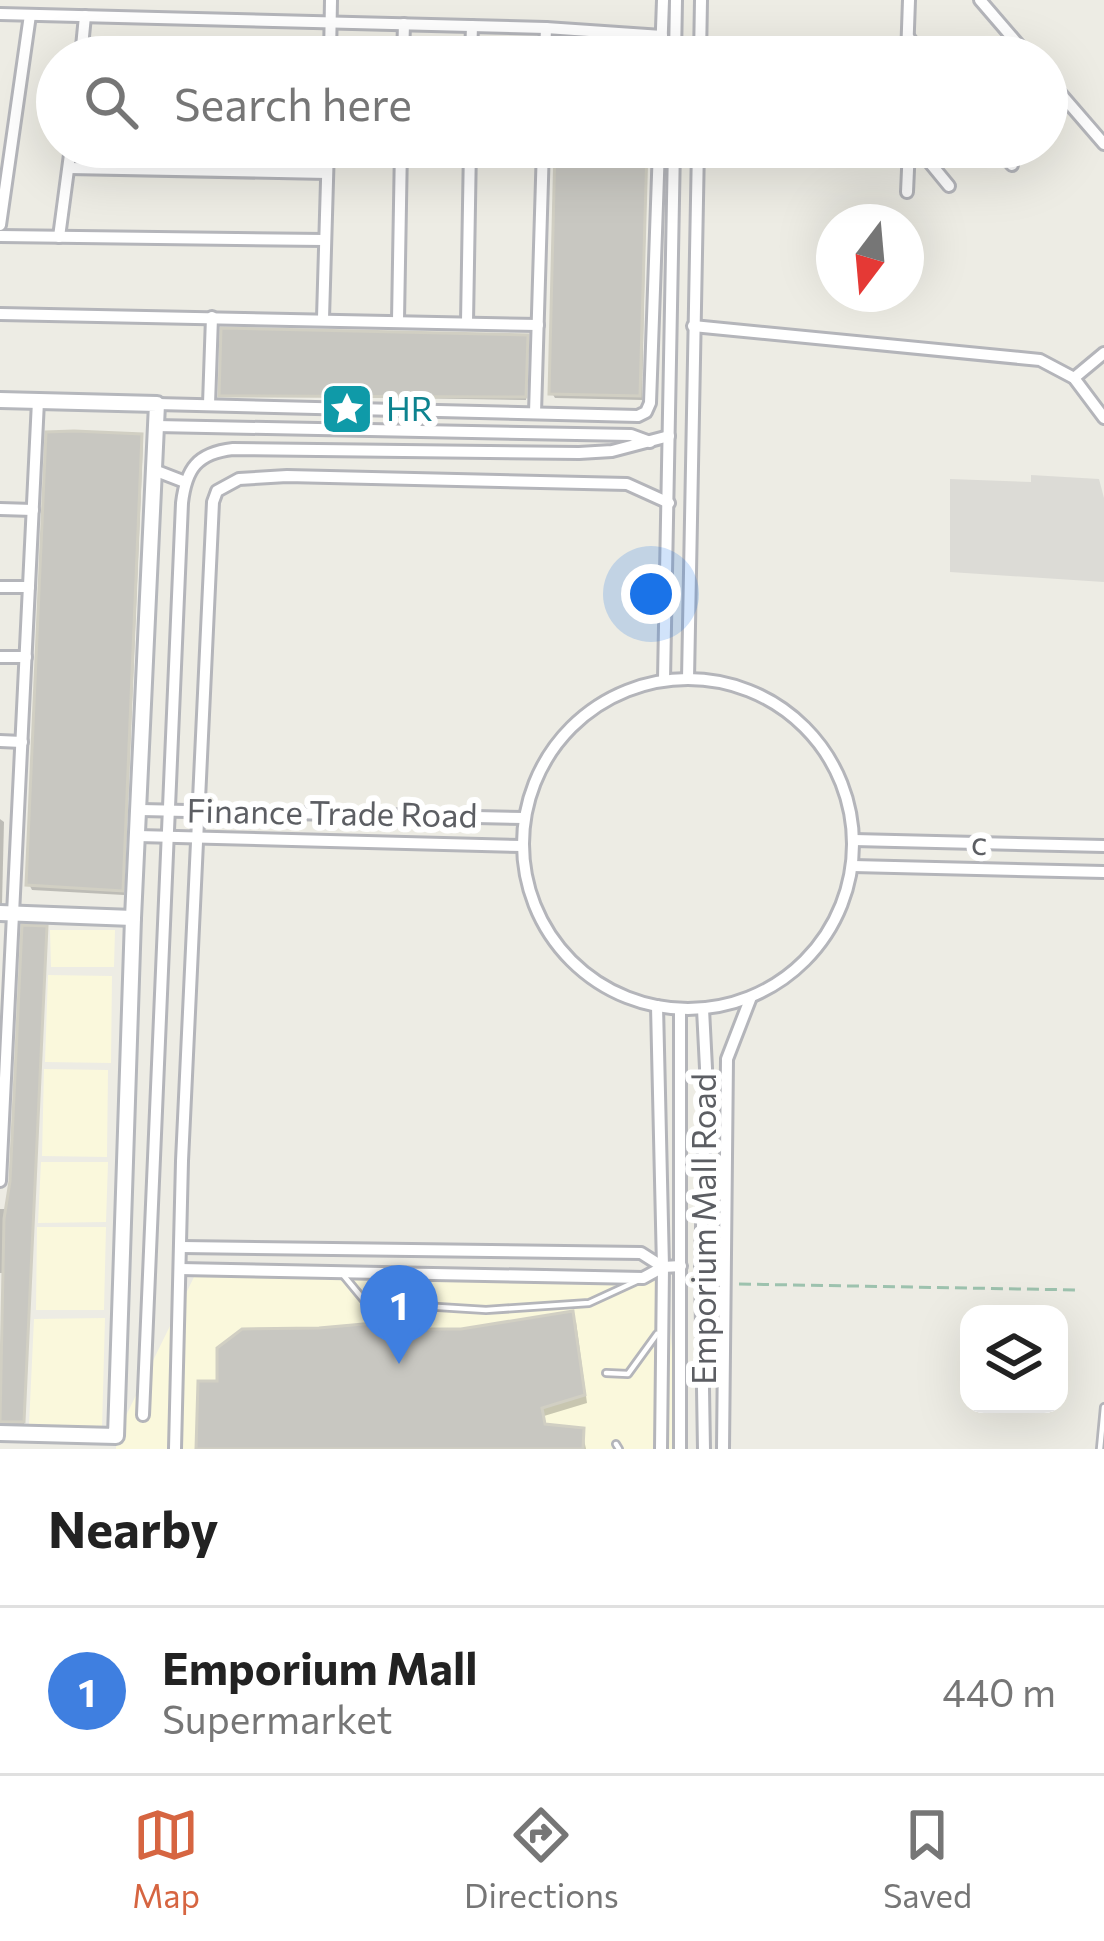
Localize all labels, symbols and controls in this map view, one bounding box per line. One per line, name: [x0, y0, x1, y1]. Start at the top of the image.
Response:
search box: [36, 36, 1068, 168]
icon: search: [78, 69, 144, 135]
text: Search here: [174, 75, 412, 130]
north arrow: [816, 204, 924, 312]
place icon: HR: [319, 381, 375, 437]
place label: HR: [386, 387, 433, 428]
your location: [621, 564, 681, 624]
street label: Finance Trade Road: [186, 788, 478, 835]
street label: c: [971, 821, 988, 862]
street label: Emporium Mall Road: [682, 1073, 723, 1385]
pin: 1: [360, 1265, 438, 1364]
map controls: [960, 1305, 1068, 1413]
button: layers: [960, 1305, 1068, 1413]
text: Nearby: [48, 1496, 218, 1559]
text: Emporium Mall: [162, 1639, 477, 1694]
text: 1: [78, 1667, 96, 1715]
text: 440 m: [942, 1667, 1056, 1715]
text: Supermarket: [162, 1694, 392, 1742]
tab: Map: [132, 1802, 200, 1915]
tab: Directions: [464, 1802, 619, 1915]
tab: Saved: [883, 1802, 972, 1915]

